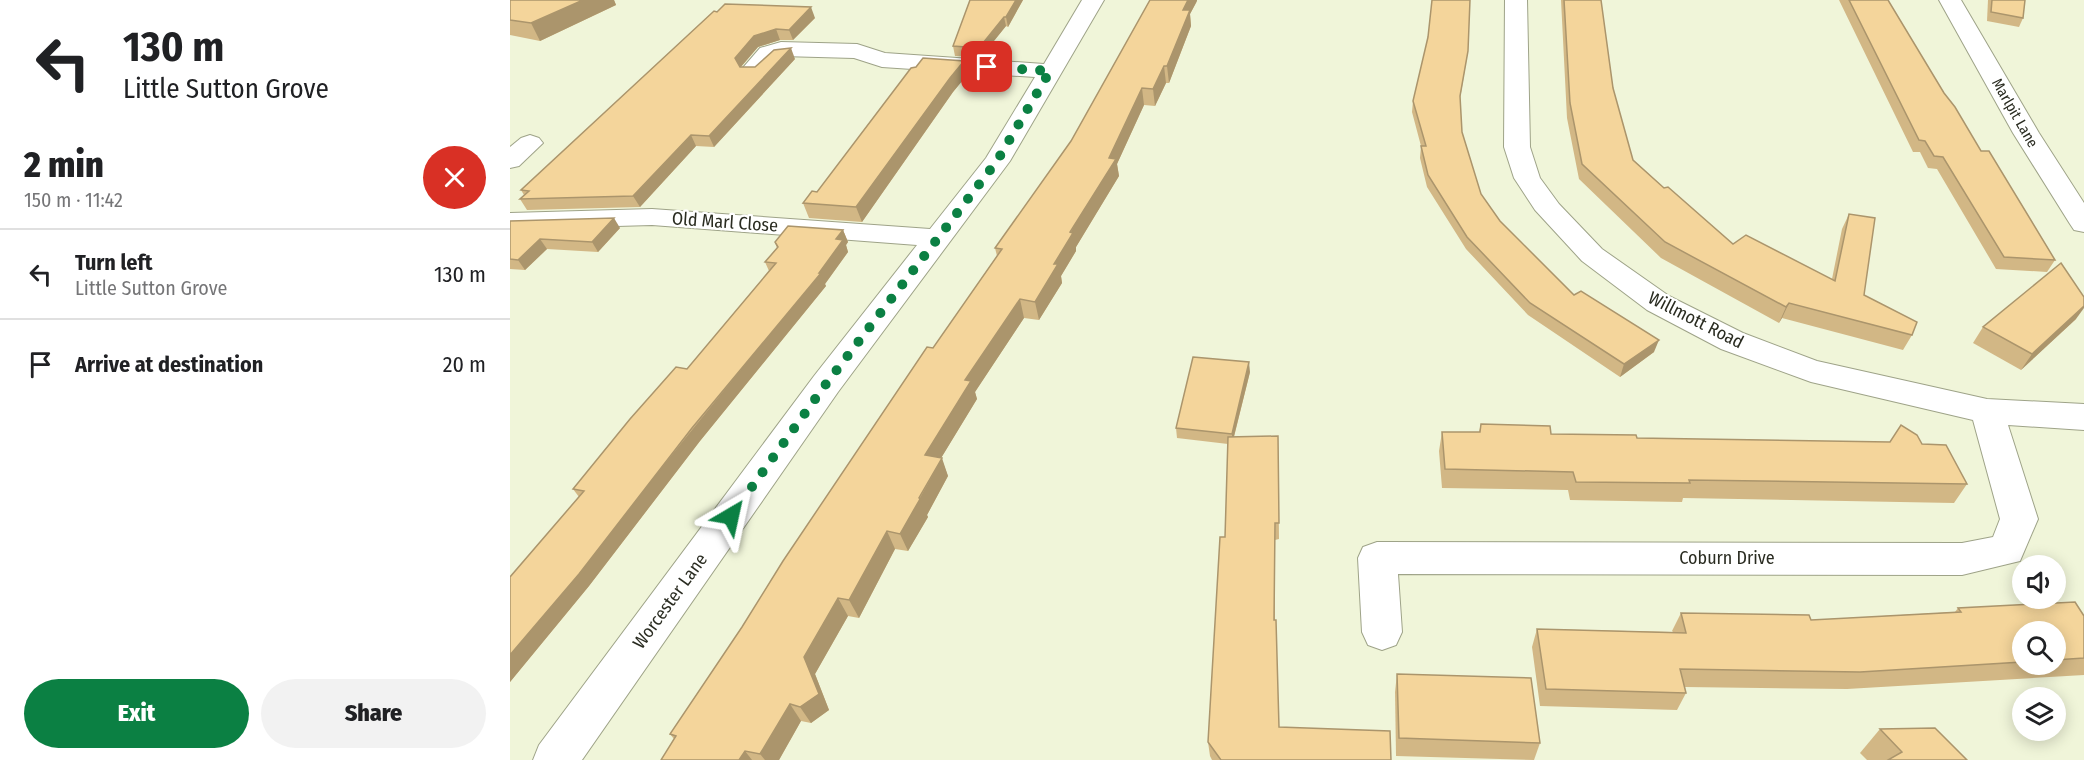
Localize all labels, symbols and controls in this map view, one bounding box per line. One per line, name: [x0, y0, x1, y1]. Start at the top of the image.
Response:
text: 130 m: [123, 22, 224, 72]
icon: left: [24, 24, 102, 102]
pin: [961, 41, 1012, 92]
icon: arrive: [970, 50, 1003, 83]
text: Little Sutton Grove: [123, 73, 329, 105]
street label: Marlpit Lane: [1988, 75, 2042, 151]
text: 2 min: [24, 143, 104, 187]
button: close: [423, 146, 486, 209]
text: 150 m · 11:42: [24, 188, 123, 212]
street label: Old Marl Close: [671, 207, 779, 237]
text: Turn left: [75, 249, 153, 276]
icon: left: [24, 258, 57, 291]
text: 130 m: [434, 261, 486, 288]
text: Little Sutton Grove: [75, 276, 227, 300]
street label: Willmott Road: [1645, 287, 1747, 353]
icon: arrive: [24, 348, 57, 381]
text: Arrive at destination: [75, 351, 263, 378]
text: 20 m: [443, 351, 486, 378]
position arrow: [699, 484, 763, 548]
street label: Coburn Drive: [1679, 547, 1775, 569]
street label: Worcester Lane: [628, 549, 712, 653]
map controls: [2012, 555, 2066, 741]
button: sound: [2012, 555, 2066, 609]
button: search: [2012, 621, 2066, 675]
button: Exit: [24, 679, 249, 748]
button: Share: [261, 679, 486, 748]
button: layers: [2012, 687, 2066, 741]

